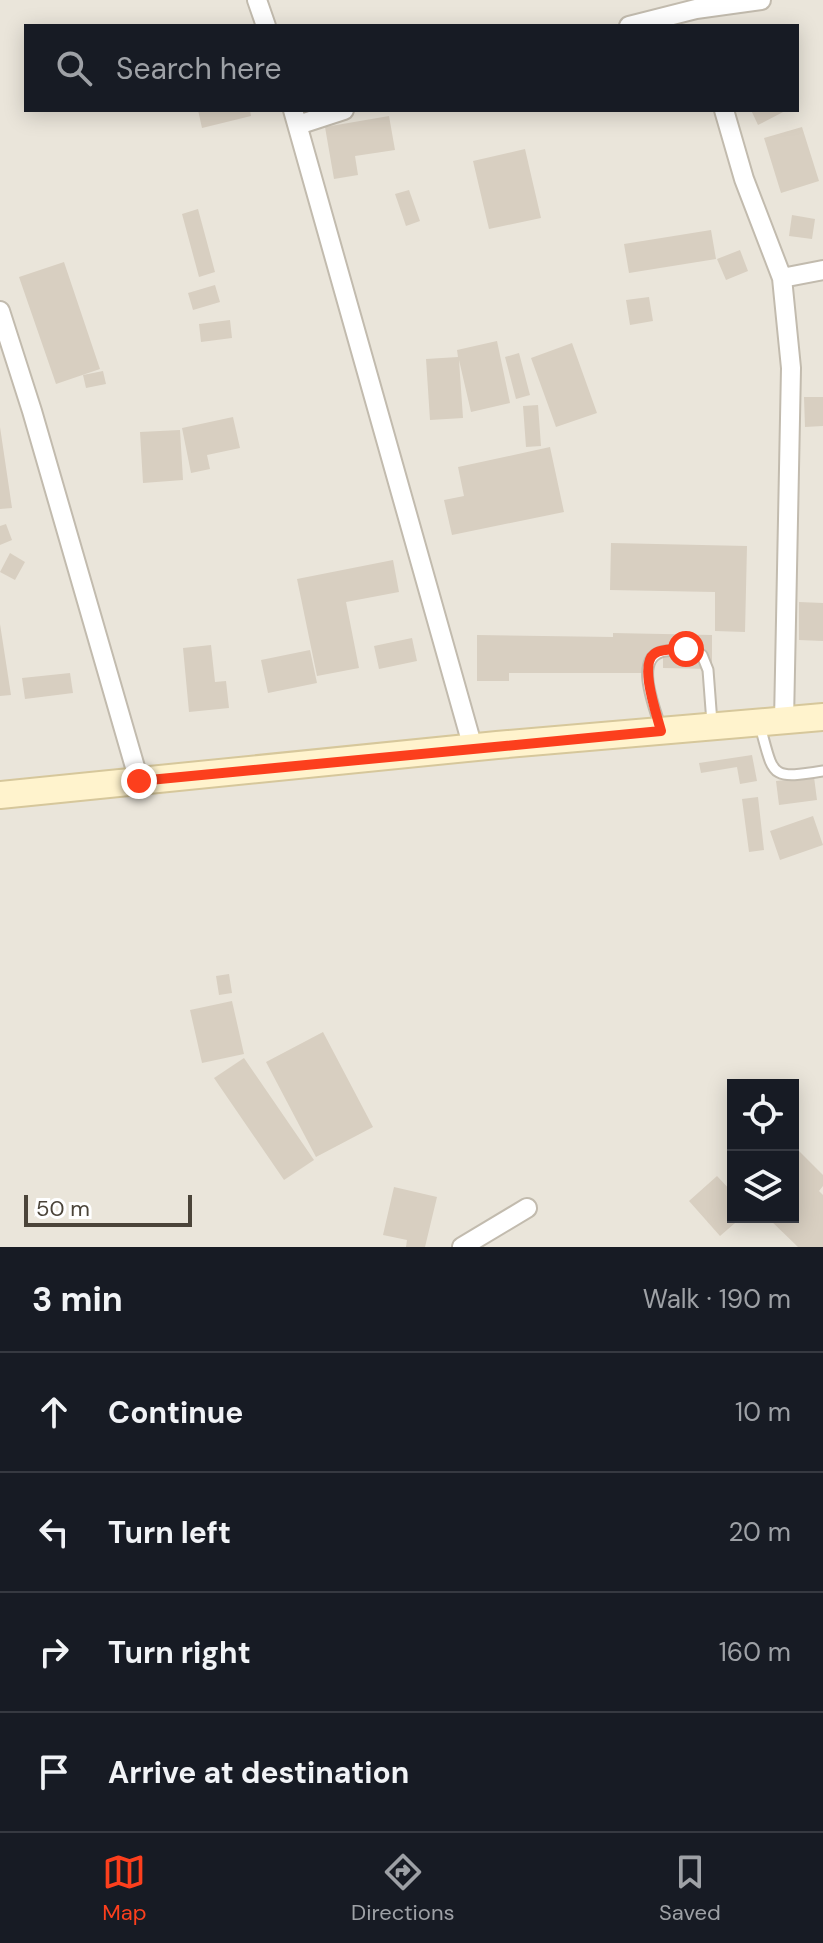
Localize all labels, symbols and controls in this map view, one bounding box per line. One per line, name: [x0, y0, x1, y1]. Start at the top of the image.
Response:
search box: [24, 24, 799, 112]
icon: search: [52, 46, 96, 90]
text: Search here: [116, 49, 282, 88]
route start: [668, 631, 704, 667]
route end: [121, 763, 157, 799]
map controls: [727, 1079, 799, 1223]
button: locate: [727, 1079, 799, 1151]
button: layers: [727, 1151, 799, 1223]
scale bar: [24, 1191, 192, 1227]
text: 50 m: [36, 1194, 90, 1223]
text: 3 min: [32, 1277, 123, 1322]
text: Walk · 190 m: [643, 1282, 791, 1316]
icon: ahead: [32, 1390, 76, 1434]
text: Continue: [108, 1393, 243, 1432]
text: 10 m: [735, 1395, 791, 1429]
icon: left: [32, 1510, 76, 1554]
text: Turn left: [108, 1513, 231, 1552]
text: 20 m: [728, 1515, 791, 1549]
icon: right: [32, 1630, 76, 1674]
text: Turn right: [108, 1633, 251, 1672]
text: 160 m: [719, 1635, 791, 1669]
icon: arrive: [32, 1750, 76, 1794]
text: Arrive at destination: [108, 1753, 409, 1792]
tab: Map: [102, 1850, 147, 1927]
tab: Directions: [351, 1850, 455, 1927]
tab: Saved: [659, 1850, 721, 1927]

